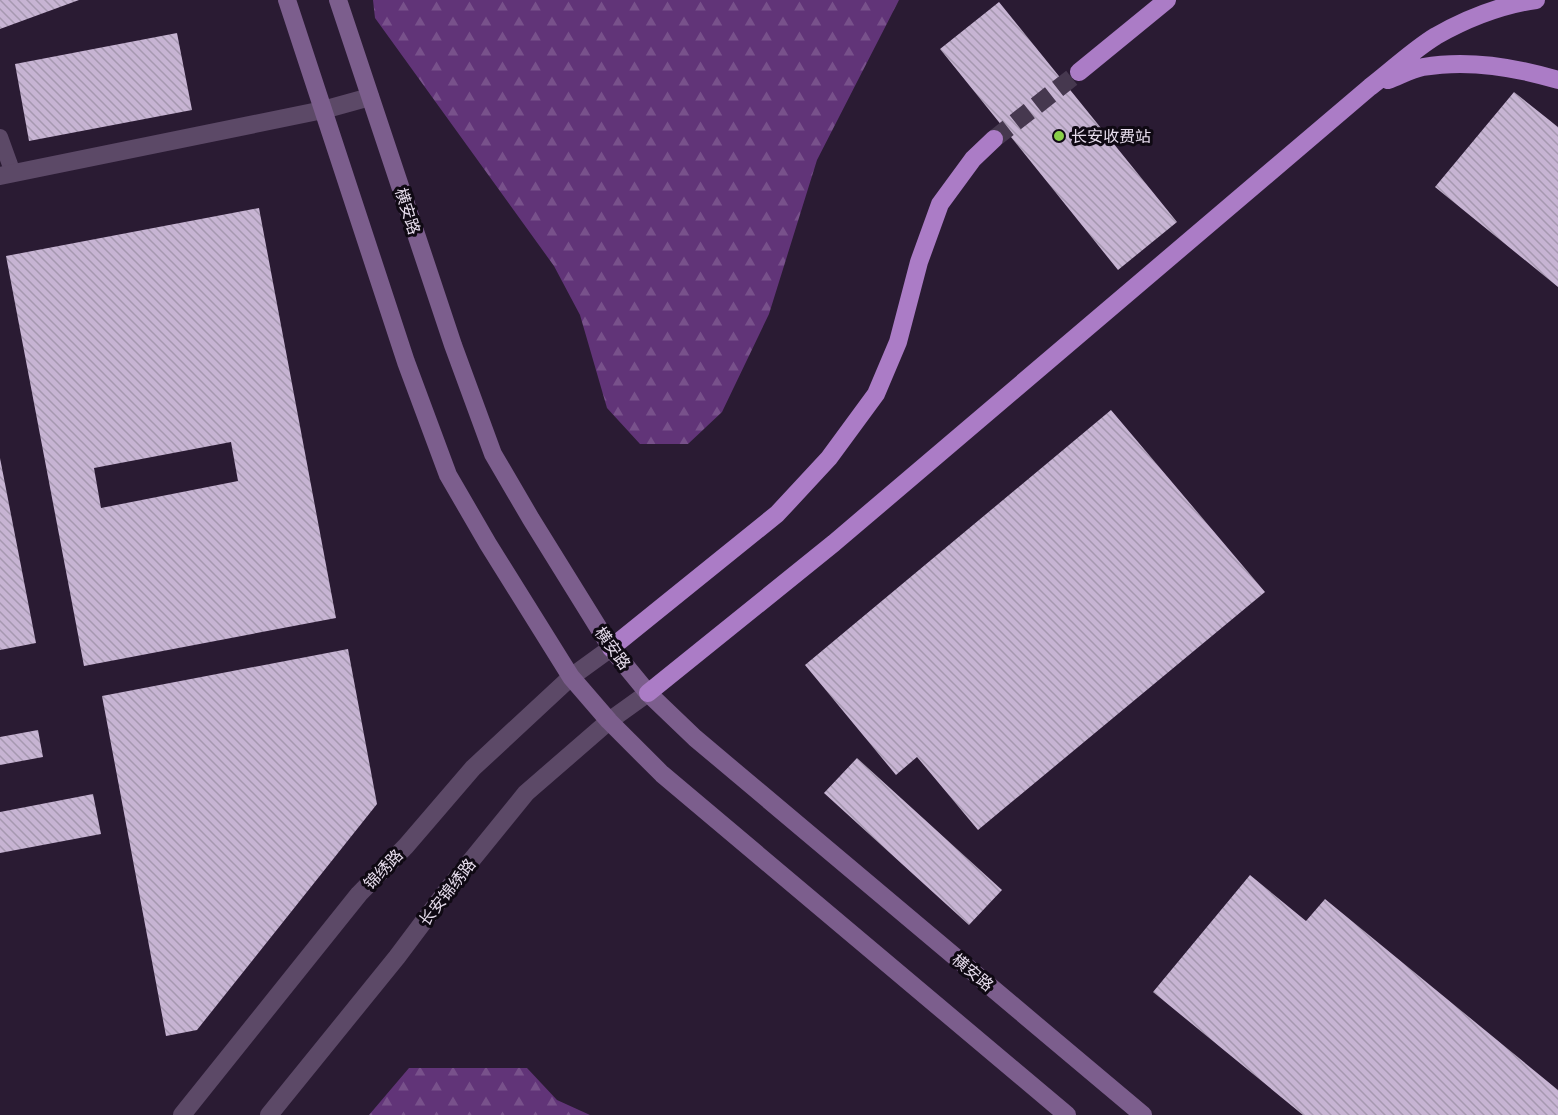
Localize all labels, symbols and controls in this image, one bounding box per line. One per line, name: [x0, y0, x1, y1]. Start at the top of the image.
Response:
place label: 长安收费站: [1071, 126, 1151, 146]
marker: 长安收费站: [1052, 129, 1066, 143]
street label: 横安路: [391, 185, 425, 237]
street label: 横安路: [591, 623, 635, 673]
street label: 锦绣路: [359, 845, 407, 893]
street label: 长安锦绣路: [414, 854, 480, 930]
street label: 横安路: [948, 949, 998, 995]

